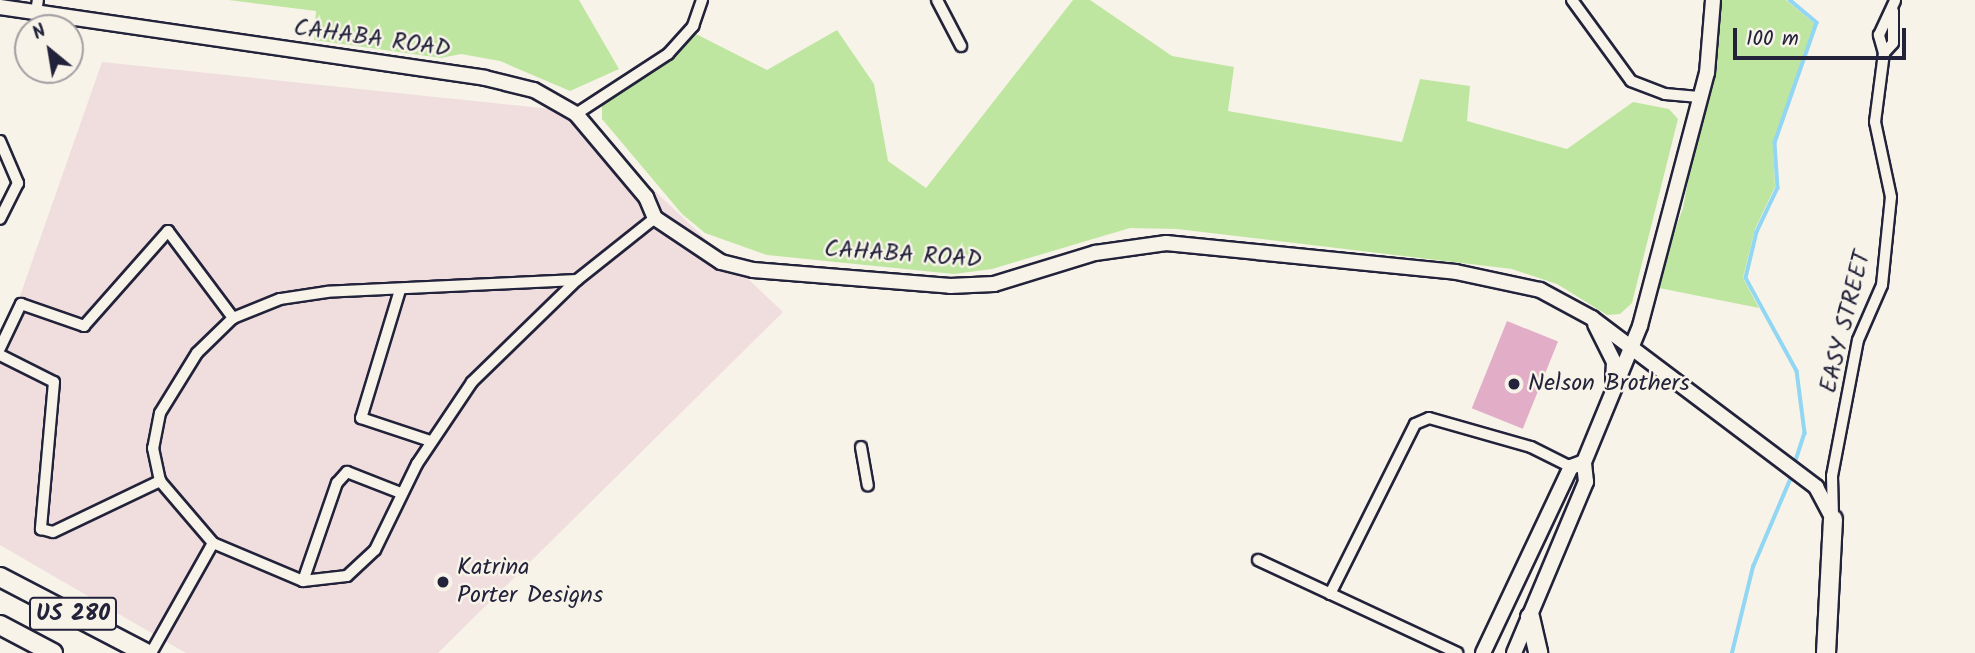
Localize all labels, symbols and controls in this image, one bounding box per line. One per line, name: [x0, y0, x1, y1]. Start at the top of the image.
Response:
north arrow: [14, 14, 84, 84]
street label: CAHABA ROAD: [292, 14, 452, 64]
scale bar: [1737, 14, 1910, 58]
text: N: [27, 17, 52, 49]
text: 100 m: [1746, 23, 1799, 56]
street label: CAHABA ROAD: [823, 235, 983, 275]
street label: EASY STREET: [1814, 248, 1878, 396]
place label: Nelson Brothers: [1528, 370, 1690, 398]
marker: Nelson Brothers: [1506, 376, 1522, 392]
place label: Katrina Porter Designs: [457, 554, 603, 610]
marker: Katrina Porter Designs: [435, 574, 451, 590]
road number: US 280: [28, 594, 119, 634]

